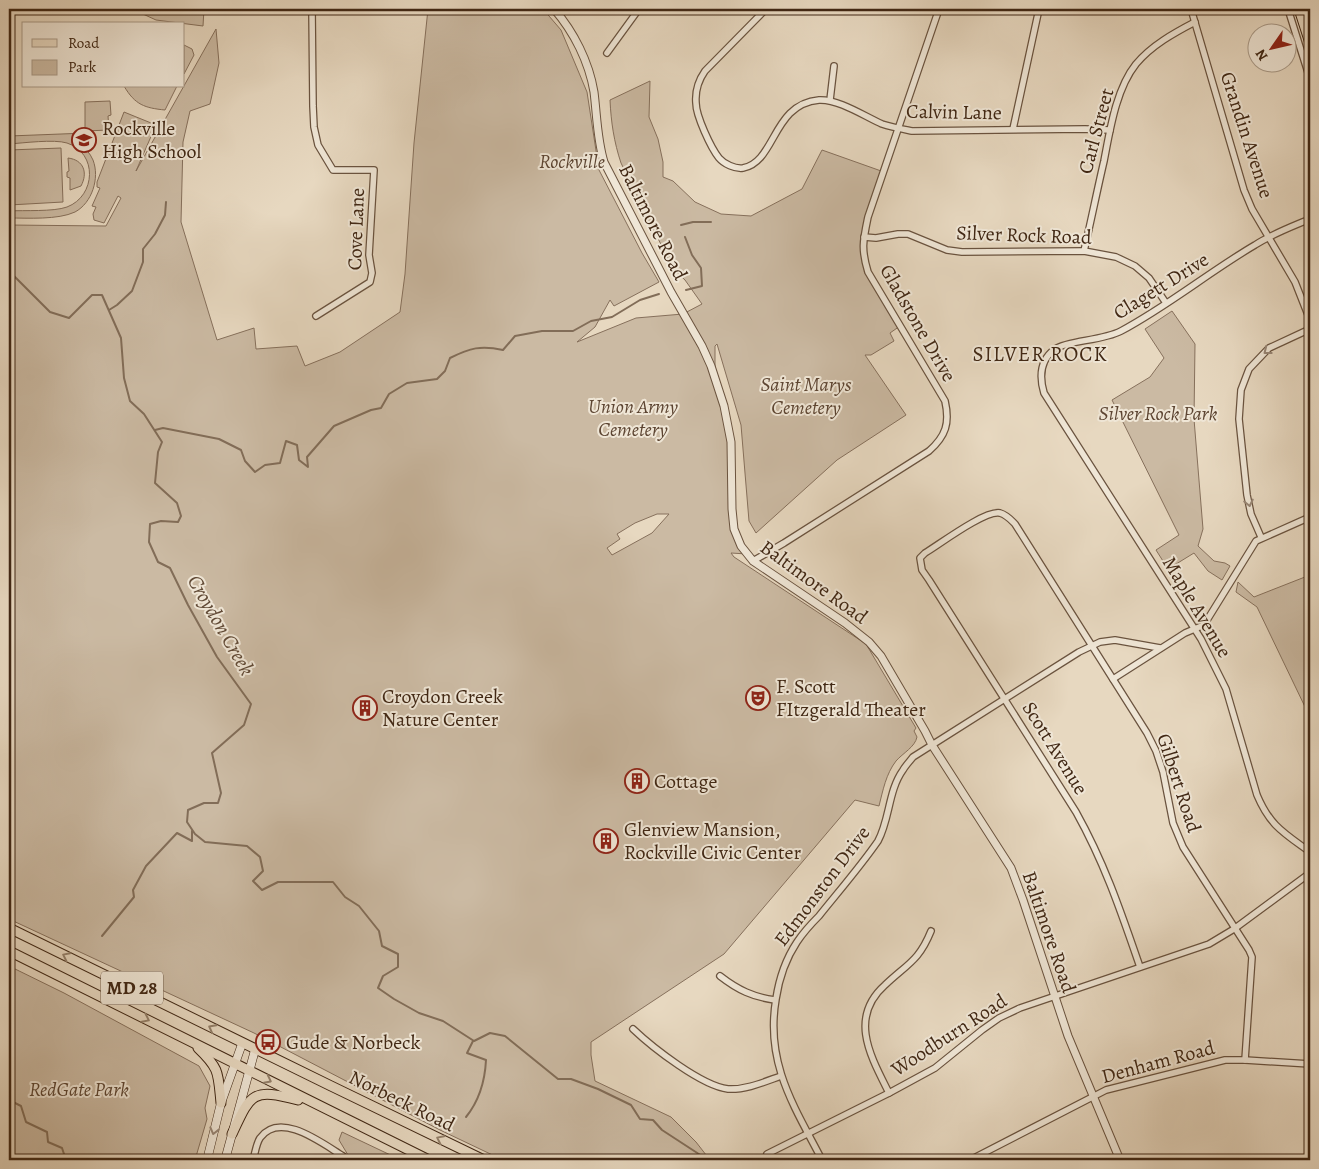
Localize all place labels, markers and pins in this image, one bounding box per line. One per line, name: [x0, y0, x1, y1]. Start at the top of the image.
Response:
place label: Rockville High School: [102, 115, 201, 165]
school or university icon: Rockville High School: [71, 127, 97, 153]
place label: F. Scott FItzgerald Theater: [776, 673, 926, 723]
place label: Croydon Creek Nature Center: [382, 683, 503, 733]
theatre icon: F. Scott FItzgerald Theater: [745, 685, 771, 711]
building icon: Croydon Creek Nature Center: [352, 695, 378, 721]
building icon: Cottage: [624, 768, 650, 794]
place label: Cottage: [654, 768, 718, 795]
place label: Glenview Mansion, Rockville Civic Center: [624, 816, 802, 866]
building icon: Glenview Mansion, Rockville Civic Center: [593, 828, 619, 854]
bus stop icon: Gude & Norbeck: [255, 1029, 281, 1055]
place label: Gude & Norbeck: [286, 1029, 421, 1056]

